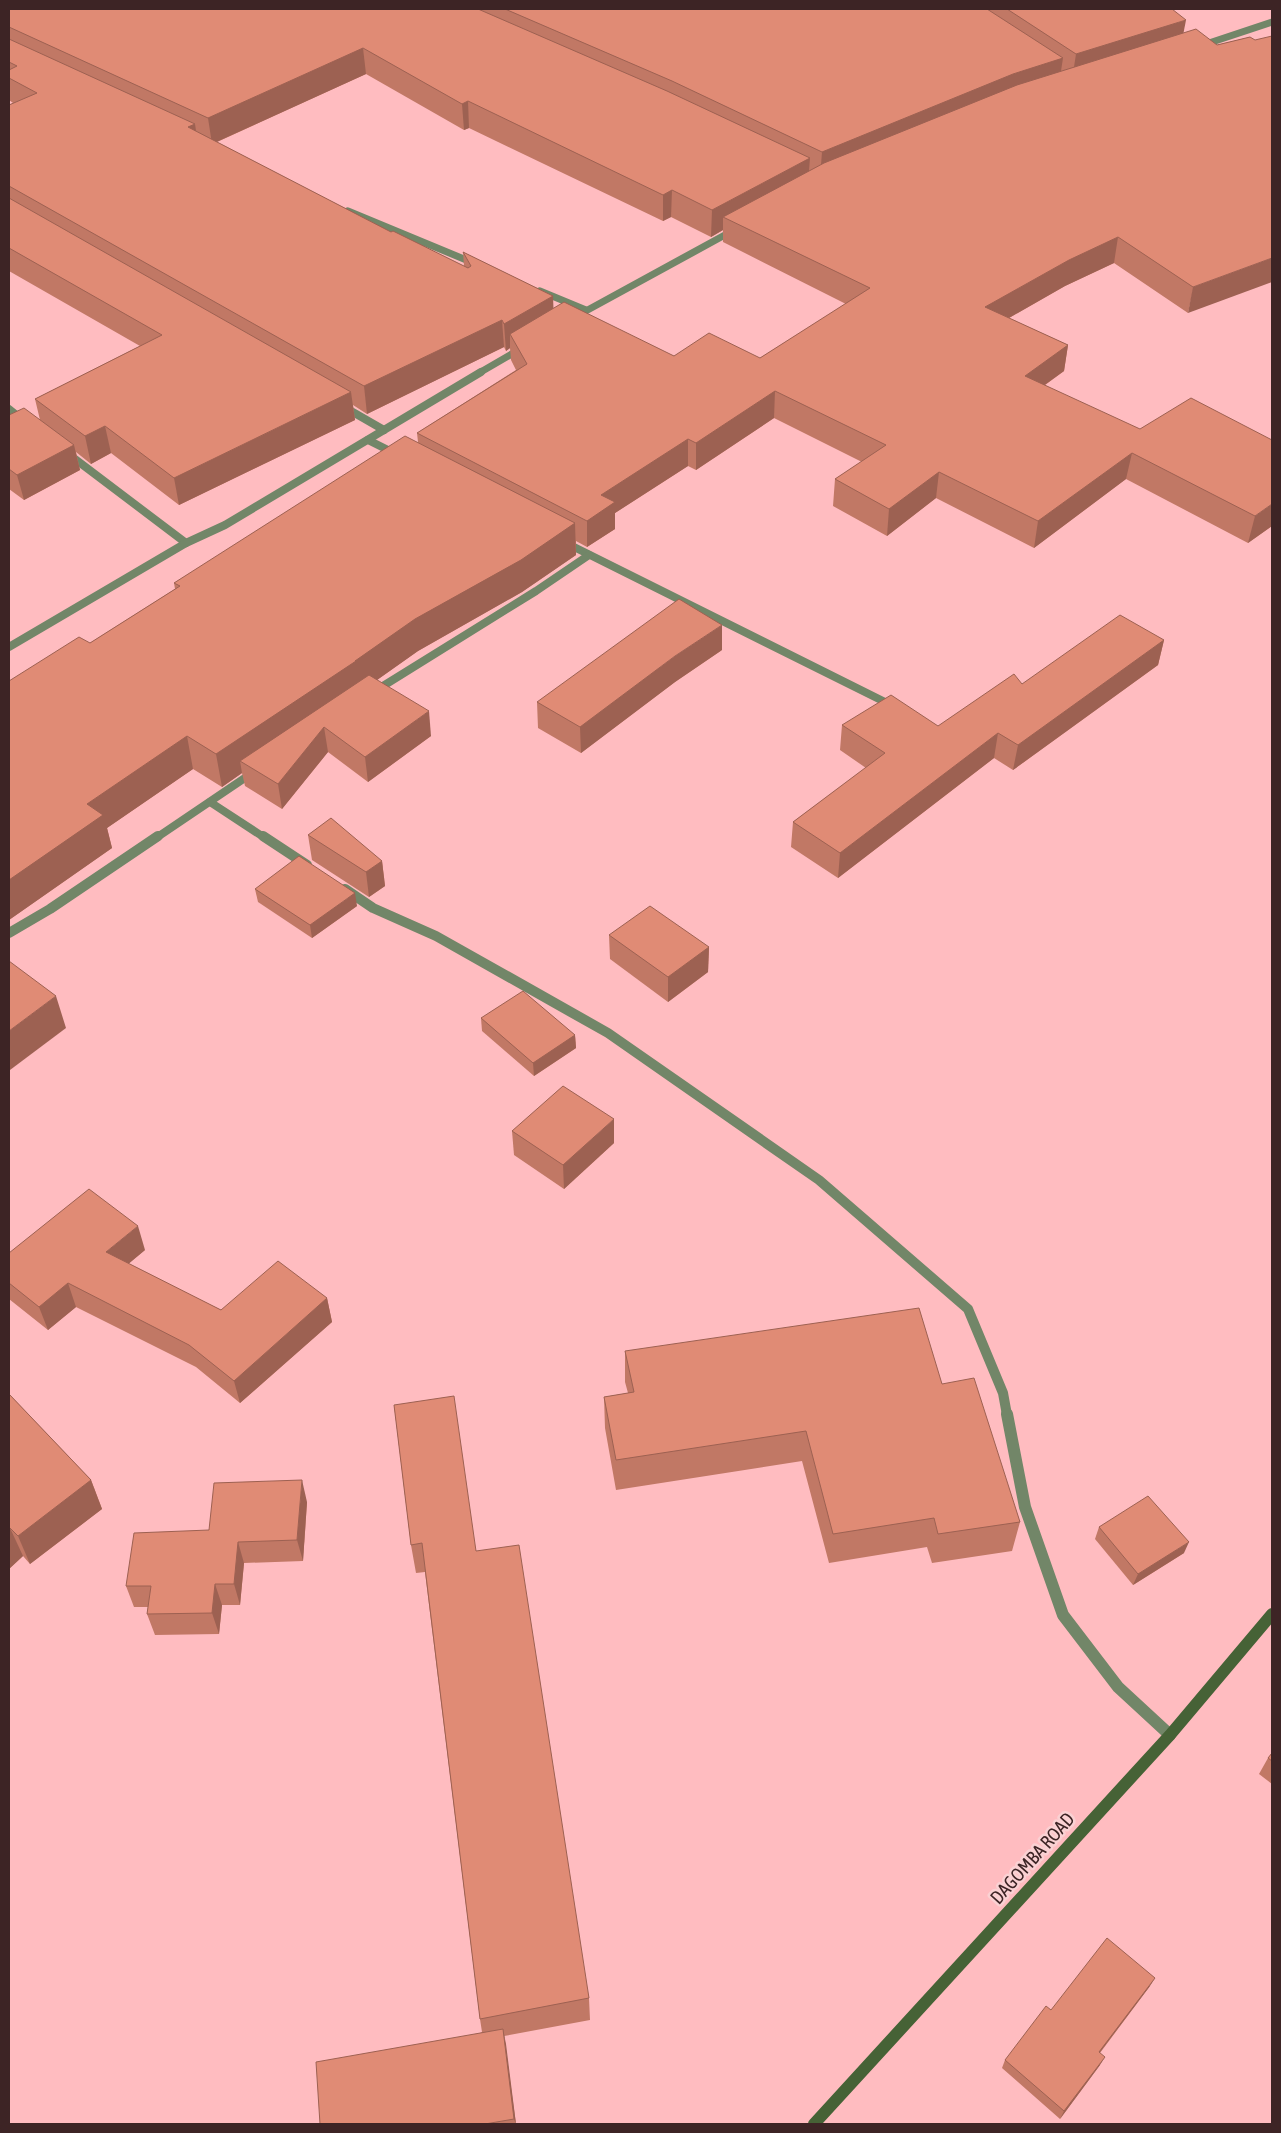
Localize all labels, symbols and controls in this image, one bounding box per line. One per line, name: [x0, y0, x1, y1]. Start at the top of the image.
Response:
street label: DAGOMBA ROAD: [985, 1808, 1079, 1908]

